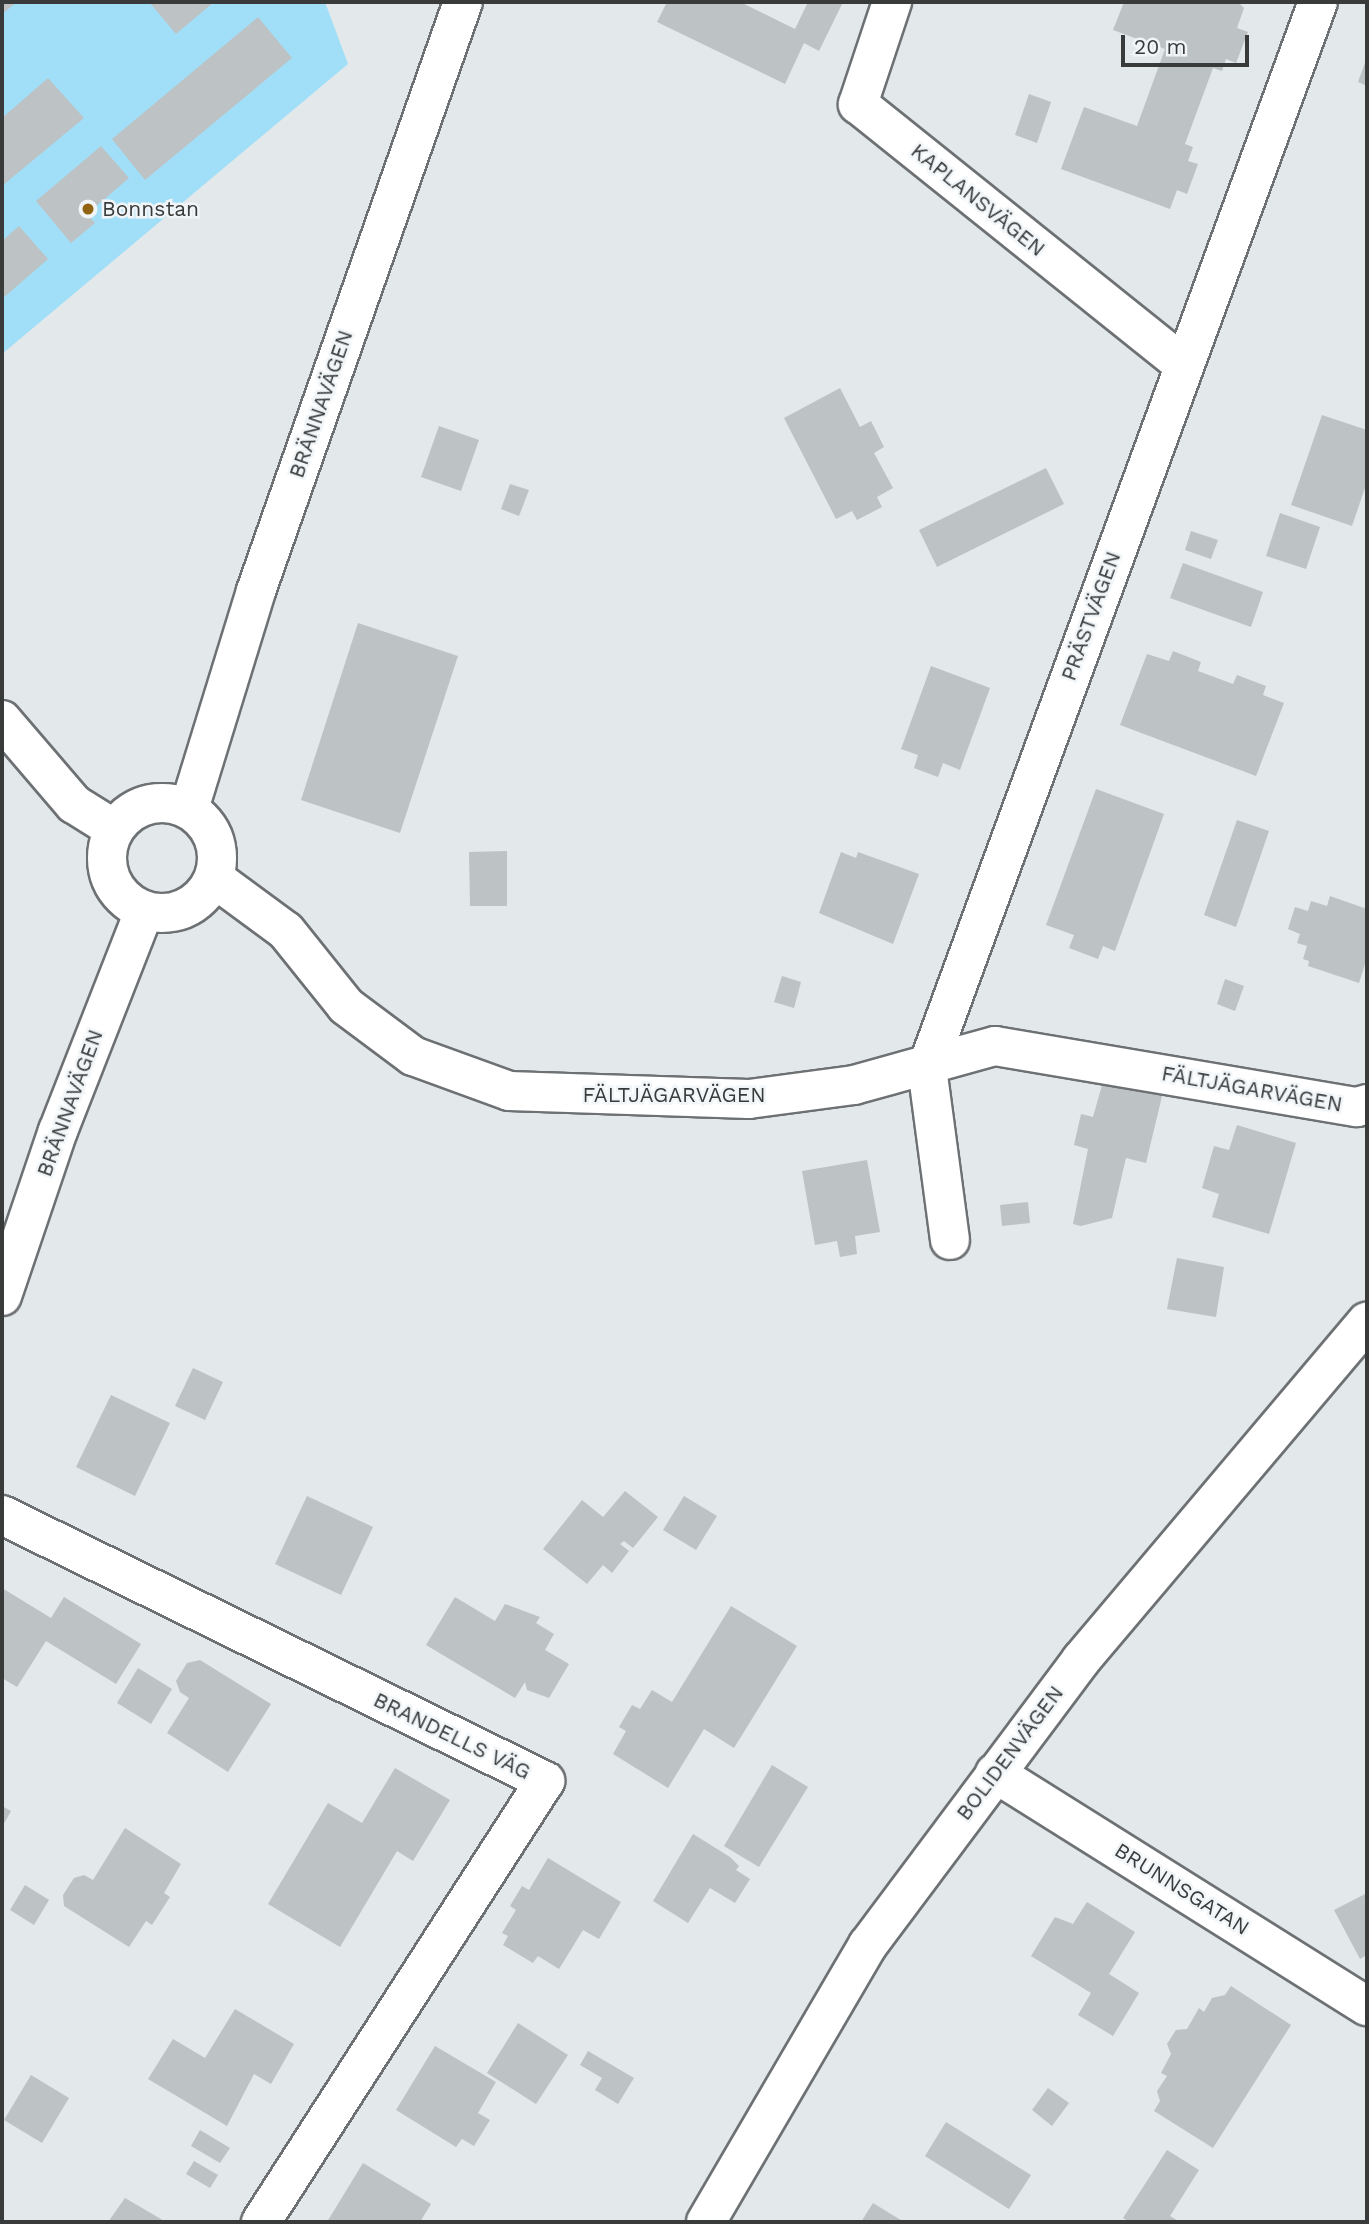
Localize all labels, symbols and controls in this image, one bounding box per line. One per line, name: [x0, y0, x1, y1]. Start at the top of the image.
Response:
scale bar: [1124, 21, 1252, 65]
text: 20 m: [1134, 34, 1186, 59]
street label: KAPLANSVÄGEN: [906, 138, 1050, 262]
place label: Bonnstan: [102, 196, 199, 222]
marker: Bonnstan: [80, 201, 96, 217]
street label: BRÄNNAVÄGEN: [284, 327, 358, 481]
street label: PRÄSTVÄGEN: [1056, 548, 1126, 684]
street label: BRÄNNAVÄGEN: [32, 1026, 108, 1180]
street label: FÄLTJÄGARVÄGEN: [1160, 1061, 1344, 1117]
street label: FÄLTJÄGARVÄGEN: [582, 1082, 766, 1108]
street label: BOLIDENVÄGEN: [951, 1681, 1069, 1825]
street label: BRANDELLS VÄG: [369, 1687, 535, 1785]
street label: BRUNNSGATAN: [1110, 1837, 1254, 1941]

